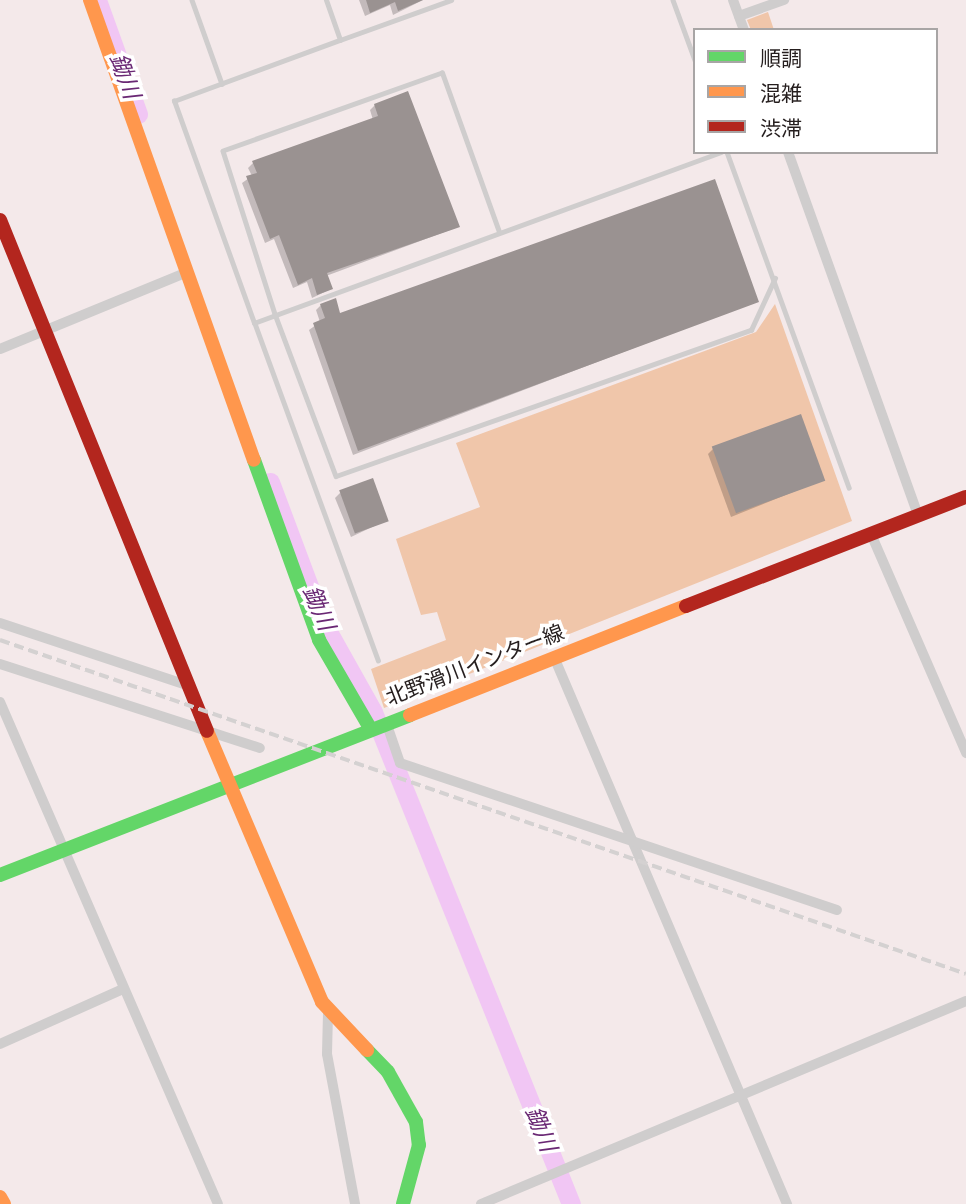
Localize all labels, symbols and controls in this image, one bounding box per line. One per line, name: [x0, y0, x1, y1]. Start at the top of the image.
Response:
legend: [693, 28, 938, 154]
text: 順調: [760, 46, 802, 72]
water label: 鋤川: [104, 50, 146, 102]
text: 混雑: [760, 81, 802, 107]
text: 渋滞: [760, 116, 802, 142]
water label: 鋤川: [297, 581, 341, 635]
street label: 北野滑川インター線: [382, 619, 568, 711]
water label: 鋤川: [520, 1103, 562, 1155]

